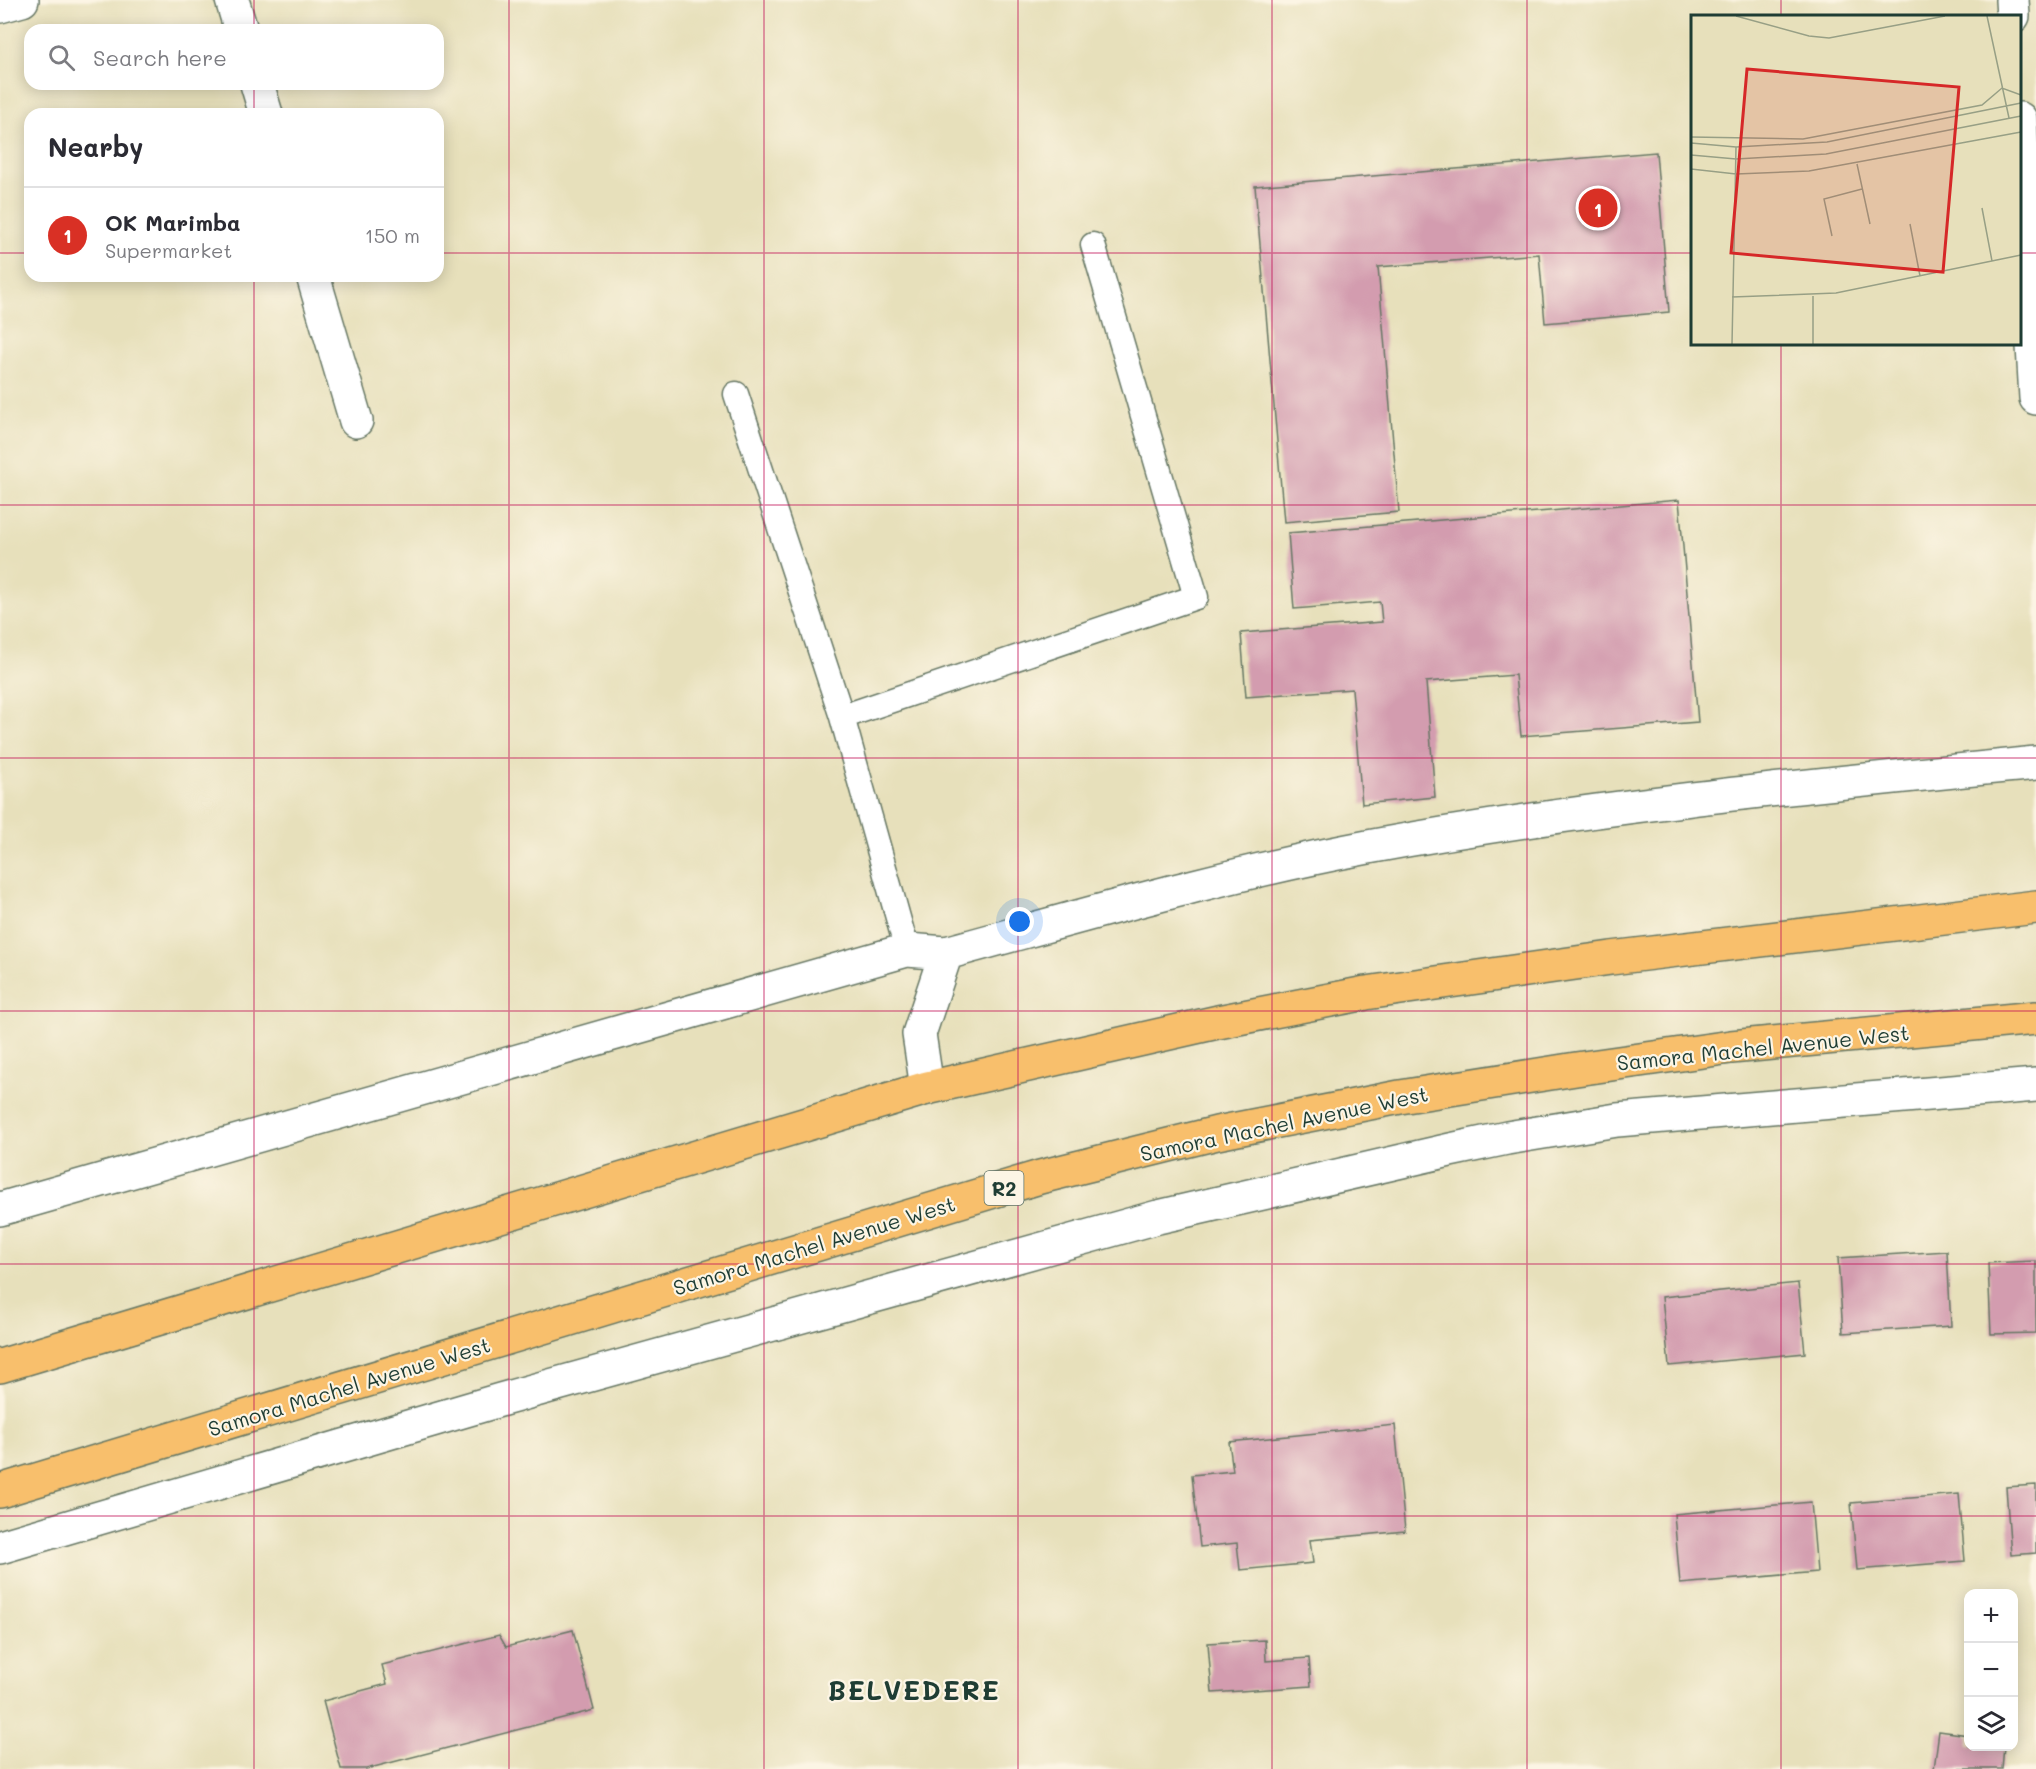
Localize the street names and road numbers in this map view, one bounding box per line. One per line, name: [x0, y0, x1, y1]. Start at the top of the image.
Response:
street label: Samora Machel Avenue West: [1616, 1018, 1910, 1076]
street label: Samora Machel Avenue West: [1138, 1079, 1430, 1167]
road number: R2: [984, 1171, 1024, 1205]
street label: Samora Machel Avenue West: [670, 1189, 958, 1301]
street label: Samora Machel Avenue West: [205, 1330, 493, 1442]

